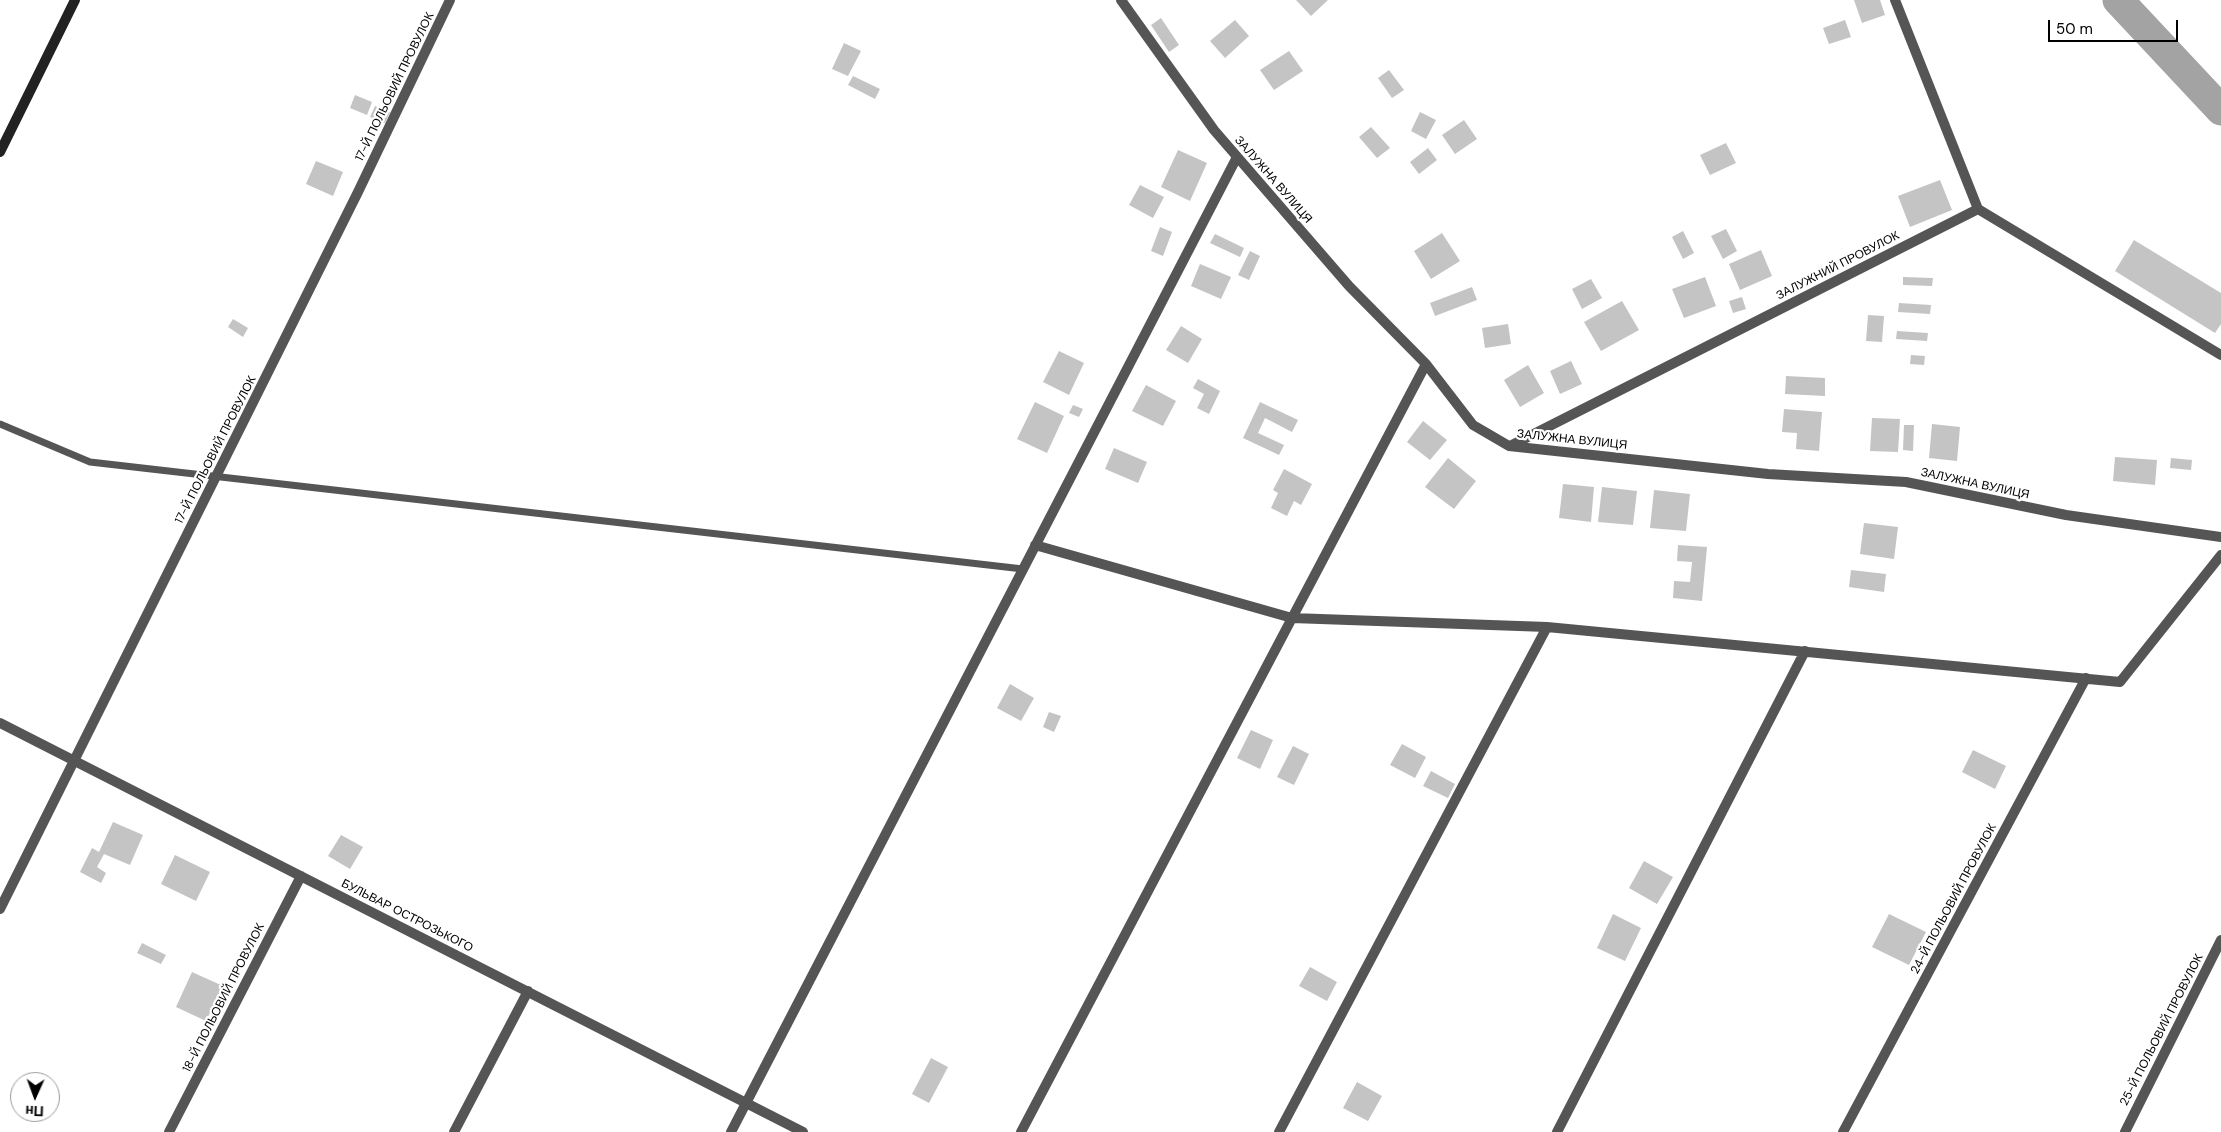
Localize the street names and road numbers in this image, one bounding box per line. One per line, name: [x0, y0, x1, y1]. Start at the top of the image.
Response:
street label: 17-Й ПОЛЬОВИЙ ПРОВУЛОК: [353, 10, 437, 164]
street label: ЗАЛУЖНА ВУЛИЦЯ: [1231, 133, 1315, 227]
street label: ЗАЛУЖНИЙ ПРОВУЛОК: [1774, 229, 1902, 303]
street label: 17-Й ПОЛЬОВИЙ ПРОВУЛОК: [172, 374, 260, 526]
street label: ЗАЛУЖНА ВУЛИЦЯ: [1516, 427, 1628, 453]
street label: ЗАЛУЖНА ВУЛИЦЯ: [1919, 465, 2031, 503]
street label: 24-Й ПОЛЬОВИЙ ПРОВУЛОК: [1908, 821, 2000, 977]
street label: БУЛЬВАР ОСТРОЗЬКОГО: [339, 876, 475, 956]
street label: 18-Й ПОЛЬОВИЙ ПРОВУЛОК: [180, 921, 268, 1075]
street label: 25-Й ПОЛЬОВИЙ ПРОВУЛОК: [2117, 952, 2207, 1108]

